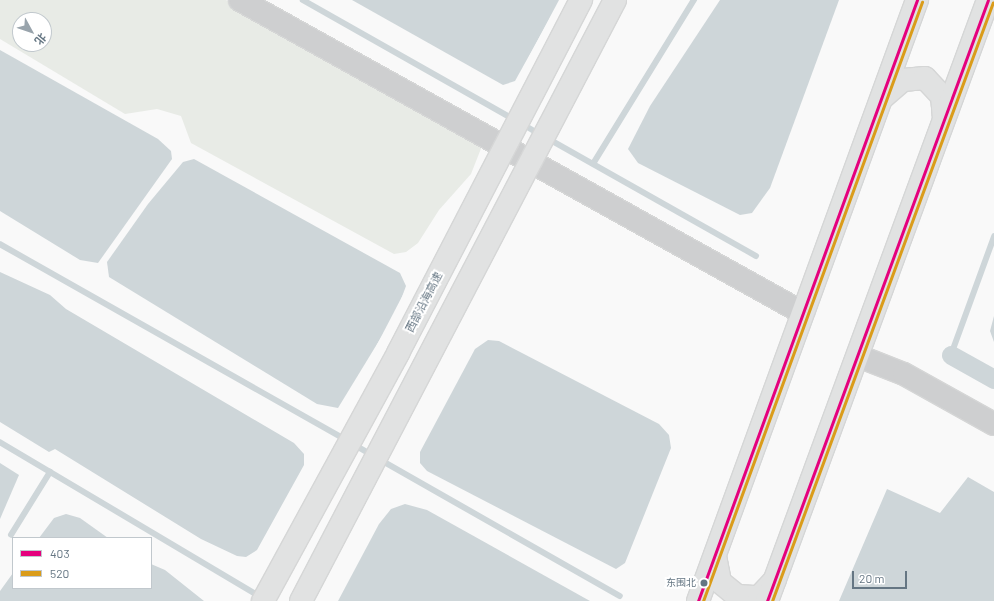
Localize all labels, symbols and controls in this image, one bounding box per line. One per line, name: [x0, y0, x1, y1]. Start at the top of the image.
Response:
north arrow: [12, 12, 52, 52]
text: 北: [32, 31, 49, 48]
street label: 西部沿海高速: [403, 270, 445, 334]
legend: [12, 537, 152, 589]
text: 403: [50, 546, 70, 560]
scale bar: [854, 563, 909, 589]
text: 520: [50, 566, 69, 580]
text: 20 m: [859, 571, 885, 585]
place label: 东围北: [666, 577, 696, 589]
marker: 东围北: [699, 578, 709, 588]

